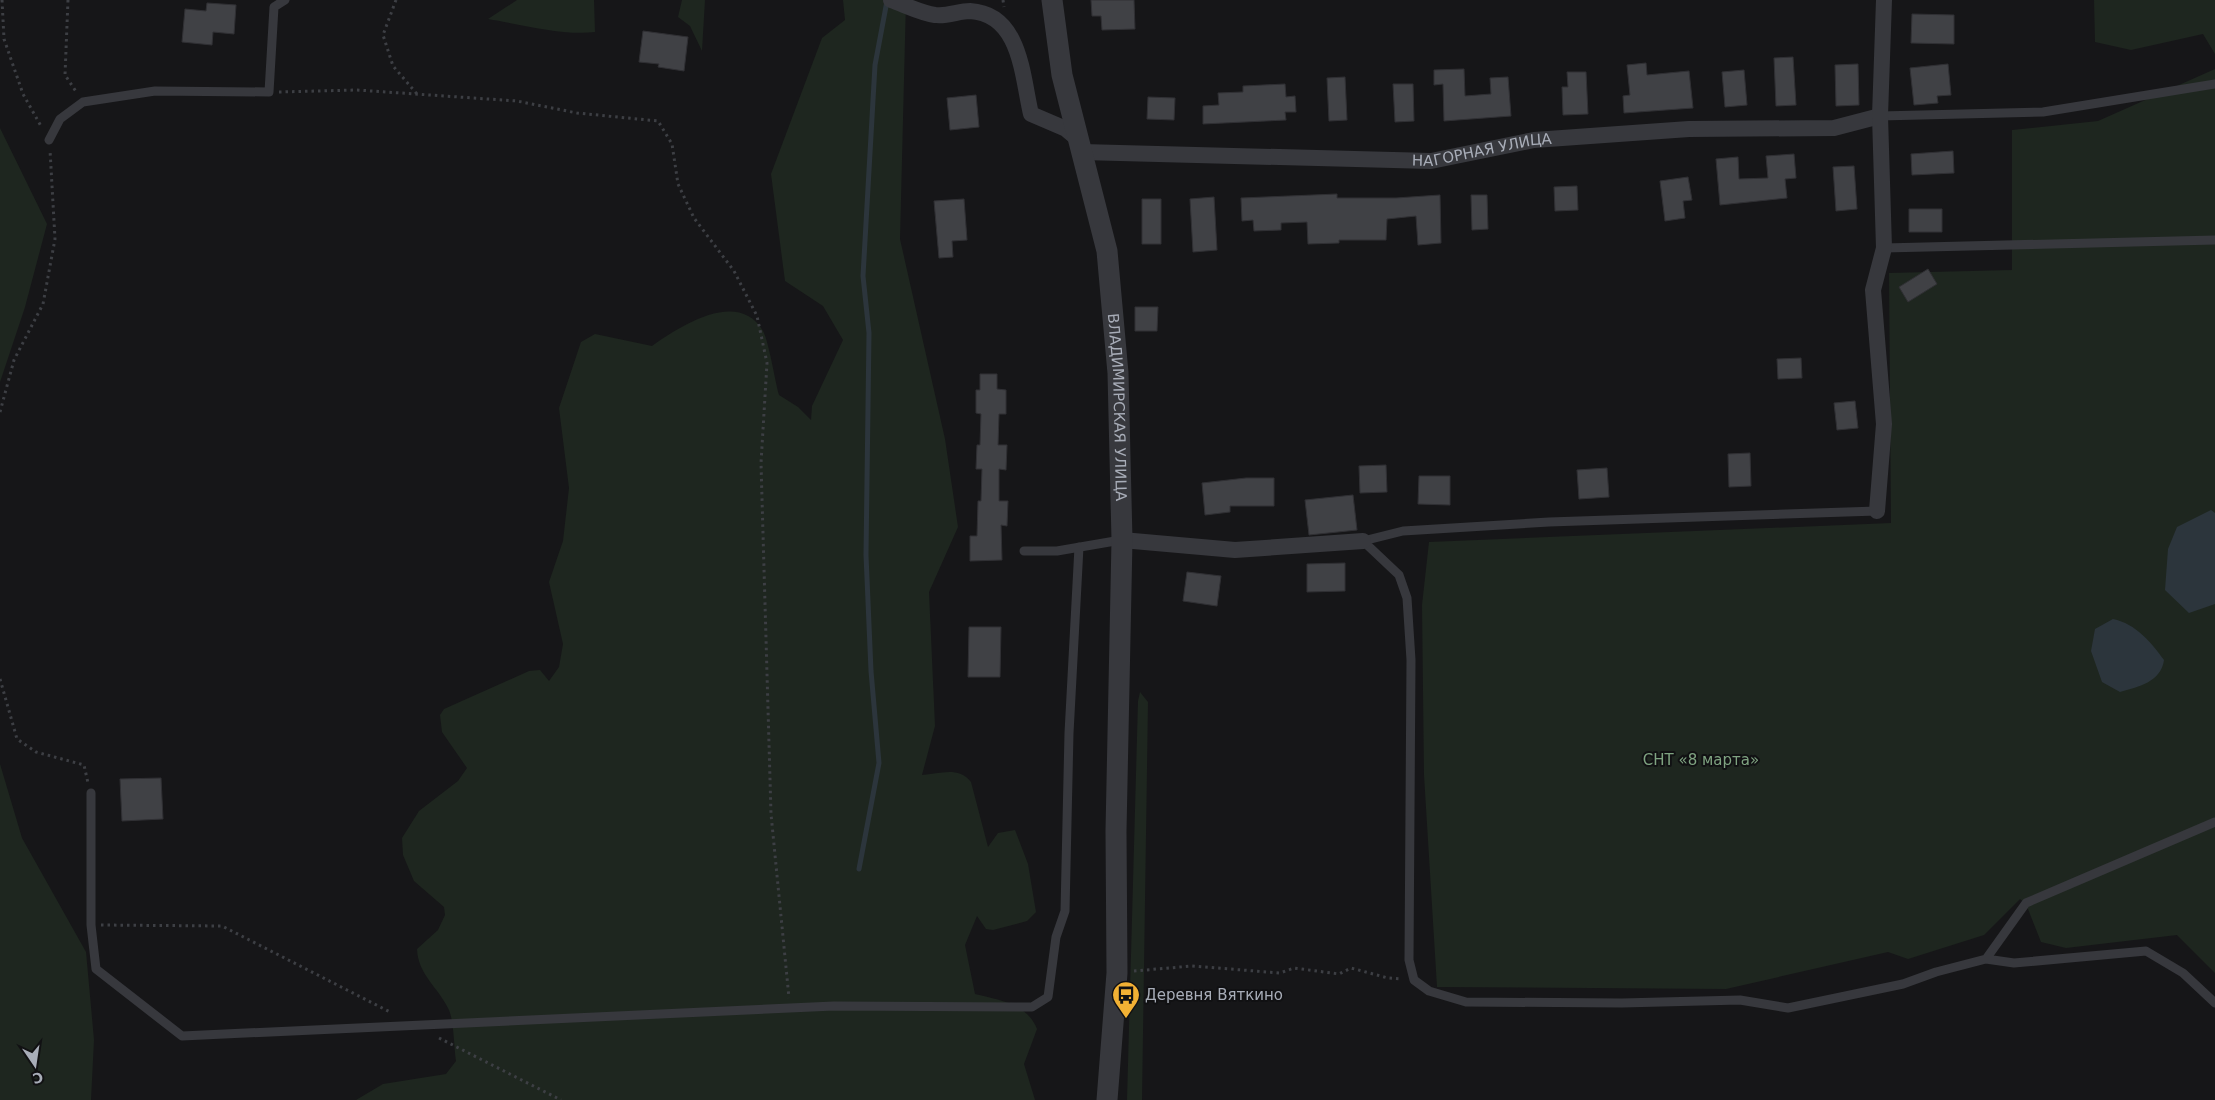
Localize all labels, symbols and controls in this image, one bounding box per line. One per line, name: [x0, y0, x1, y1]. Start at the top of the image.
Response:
street label: НАГОРНАЯ УЛИЦА: [1412, 130, 1553, 170]
street label: ВЛАДИМИРСКАЯ УЛИЦА: [1104, 312, 1130, 502]
park label: СНТ «8 марта»: [1643, 751, 1759, 769]
bus stop icon: Деревня Вяткино: [1111, 980, 1141, 1019]
place label: Деревня Вяткино: [1145, 986, 1283, 1004]
north arrow: [10, 1040, 60, 1090]
text: С: [31, 1069, 45, 1087]

